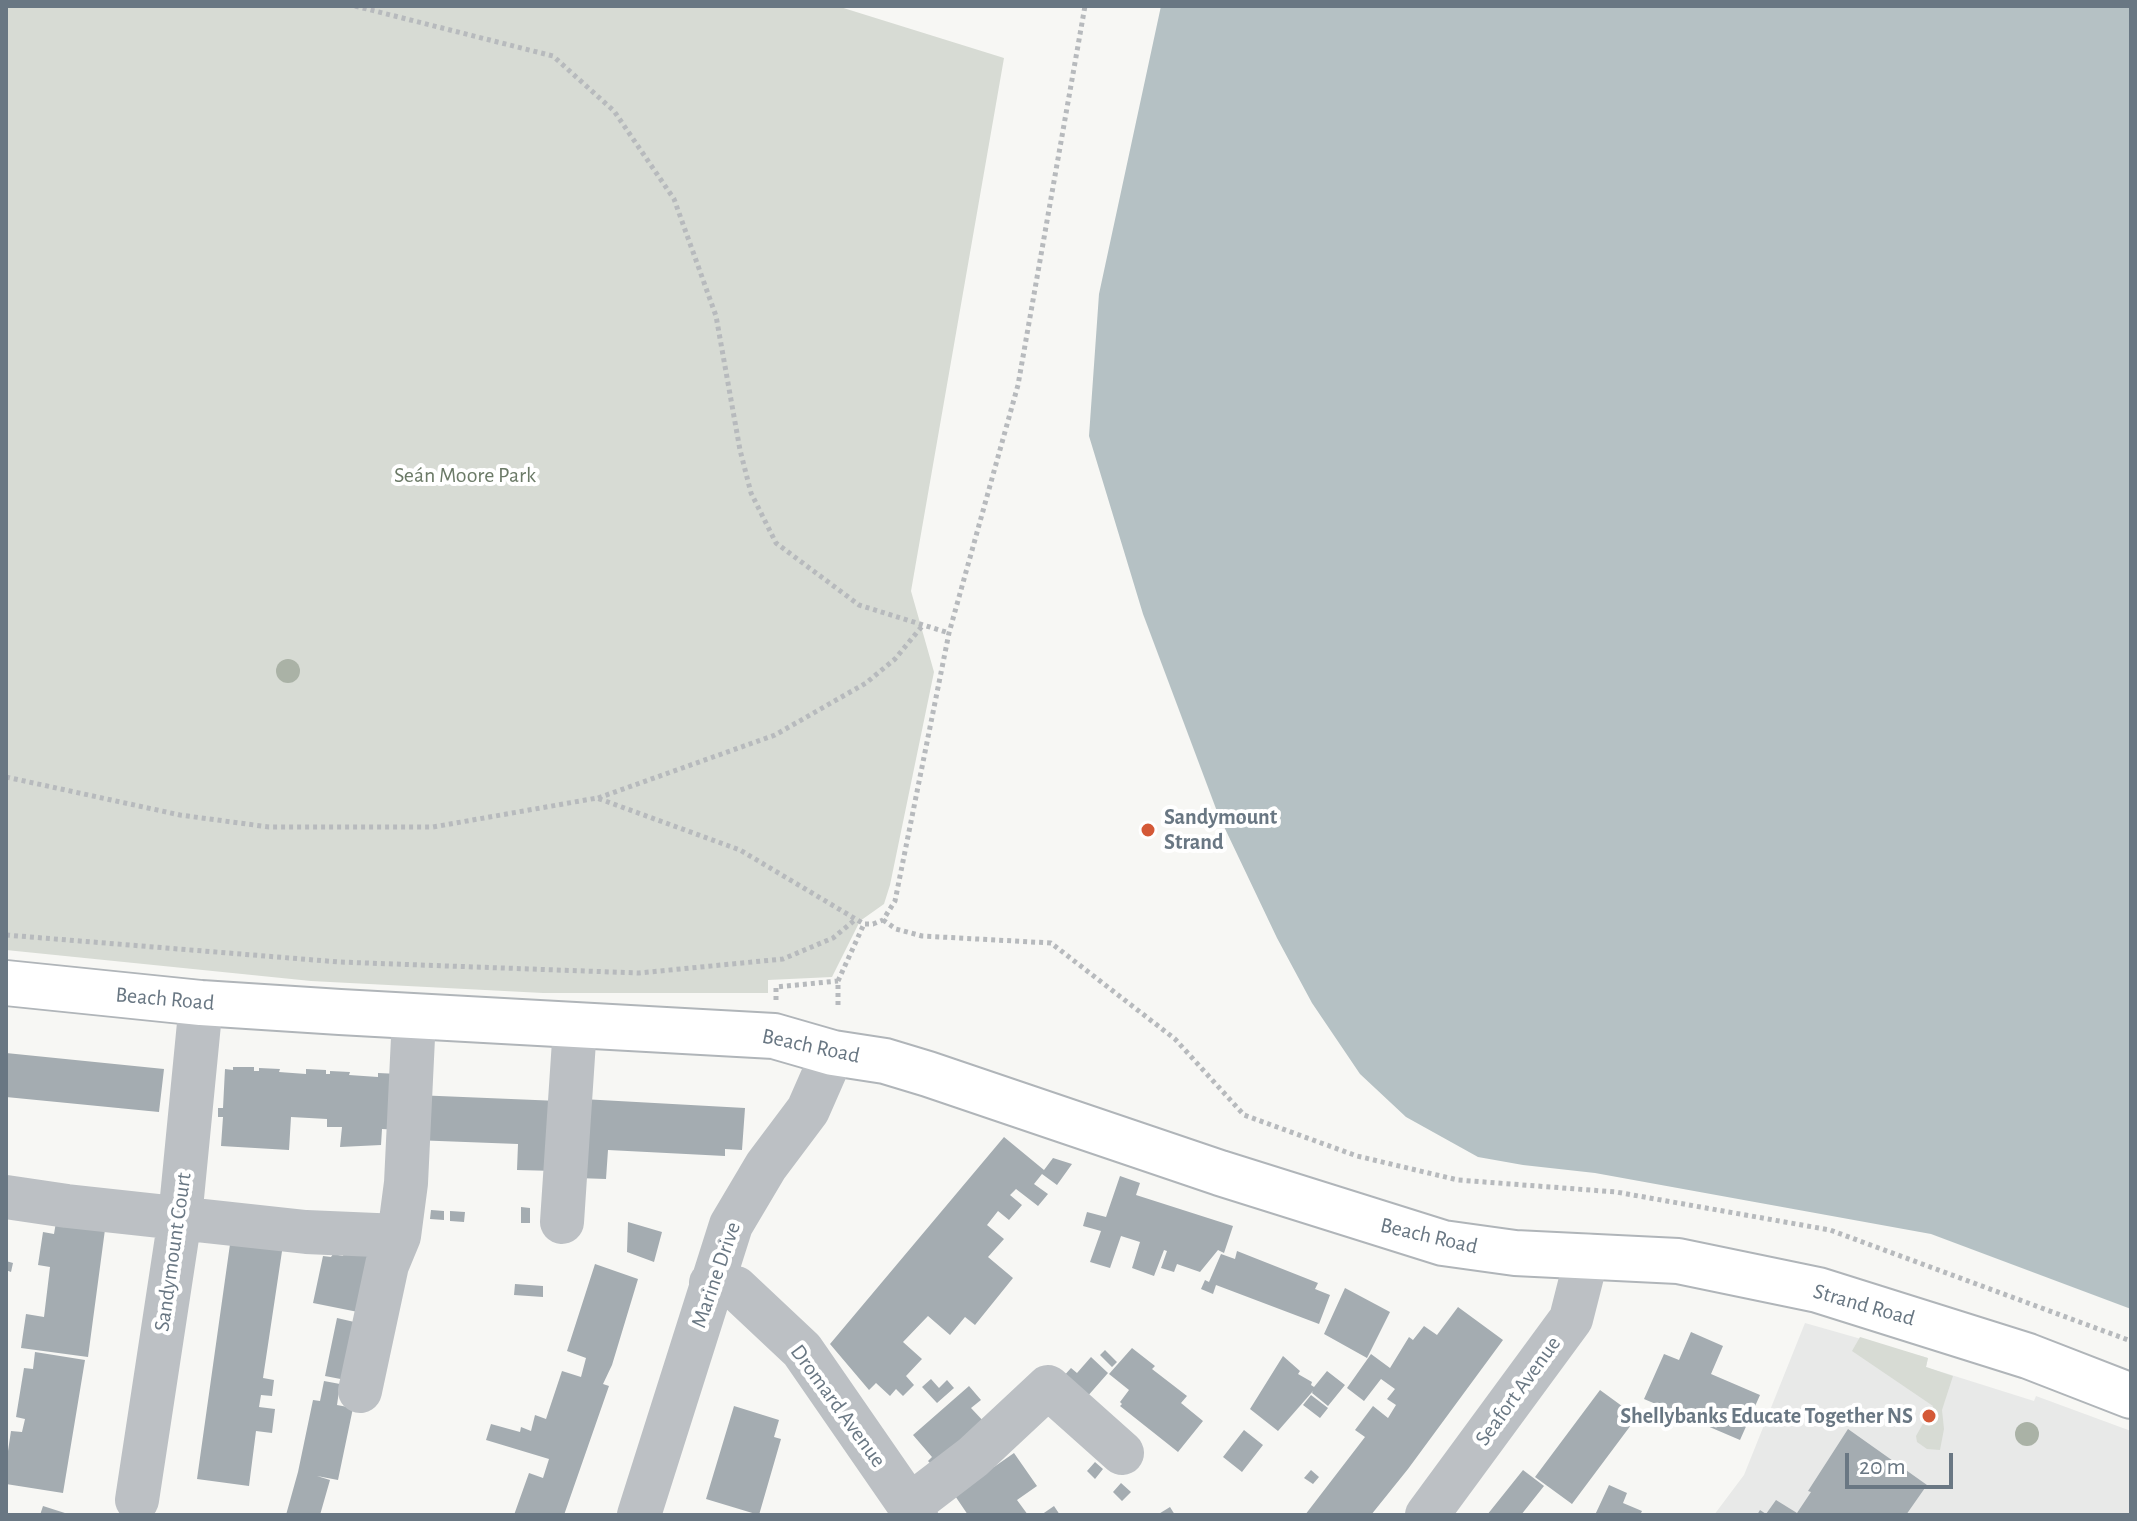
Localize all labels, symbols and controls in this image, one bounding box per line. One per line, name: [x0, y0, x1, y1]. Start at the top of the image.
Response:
park label: Seán Moore Park: [394, 462, 536, 488]
place label: Sandymount Strand: [1164, 804, 1277, 856]
marker: Sandymount Strand: [1139, 821, 1157, 839]
street label: Beach Road: [114, 982, 216, 1016]
street label: Beach Road: [760, 1023, 862, 1069]
street label: Sandymount Court: [149, 1171, 197, 1333]
street label: Beach Road: [1378, 1212, 1480, 1260]
street label: Marine Drive: [686, 1219, 746, 1331]
street label: Strand Road: [1810, 1278, 1918, 1332]
street label: Seafort Avenue: [1469, 1331, 1567, 1451]
street label: Dromard Avenue: [785, 1339, 891, 1473]
place label: Shellybanks Educate Together NS: [1620, 1403, 1913, 1429]
marker: Shellybanks Educate Together NS: [1920, 1407, 1938, 1425]
scale bar: [1849, 1437, 1957, 1487]
text: 20 m: [1859, 1455, 1906, 1479]

